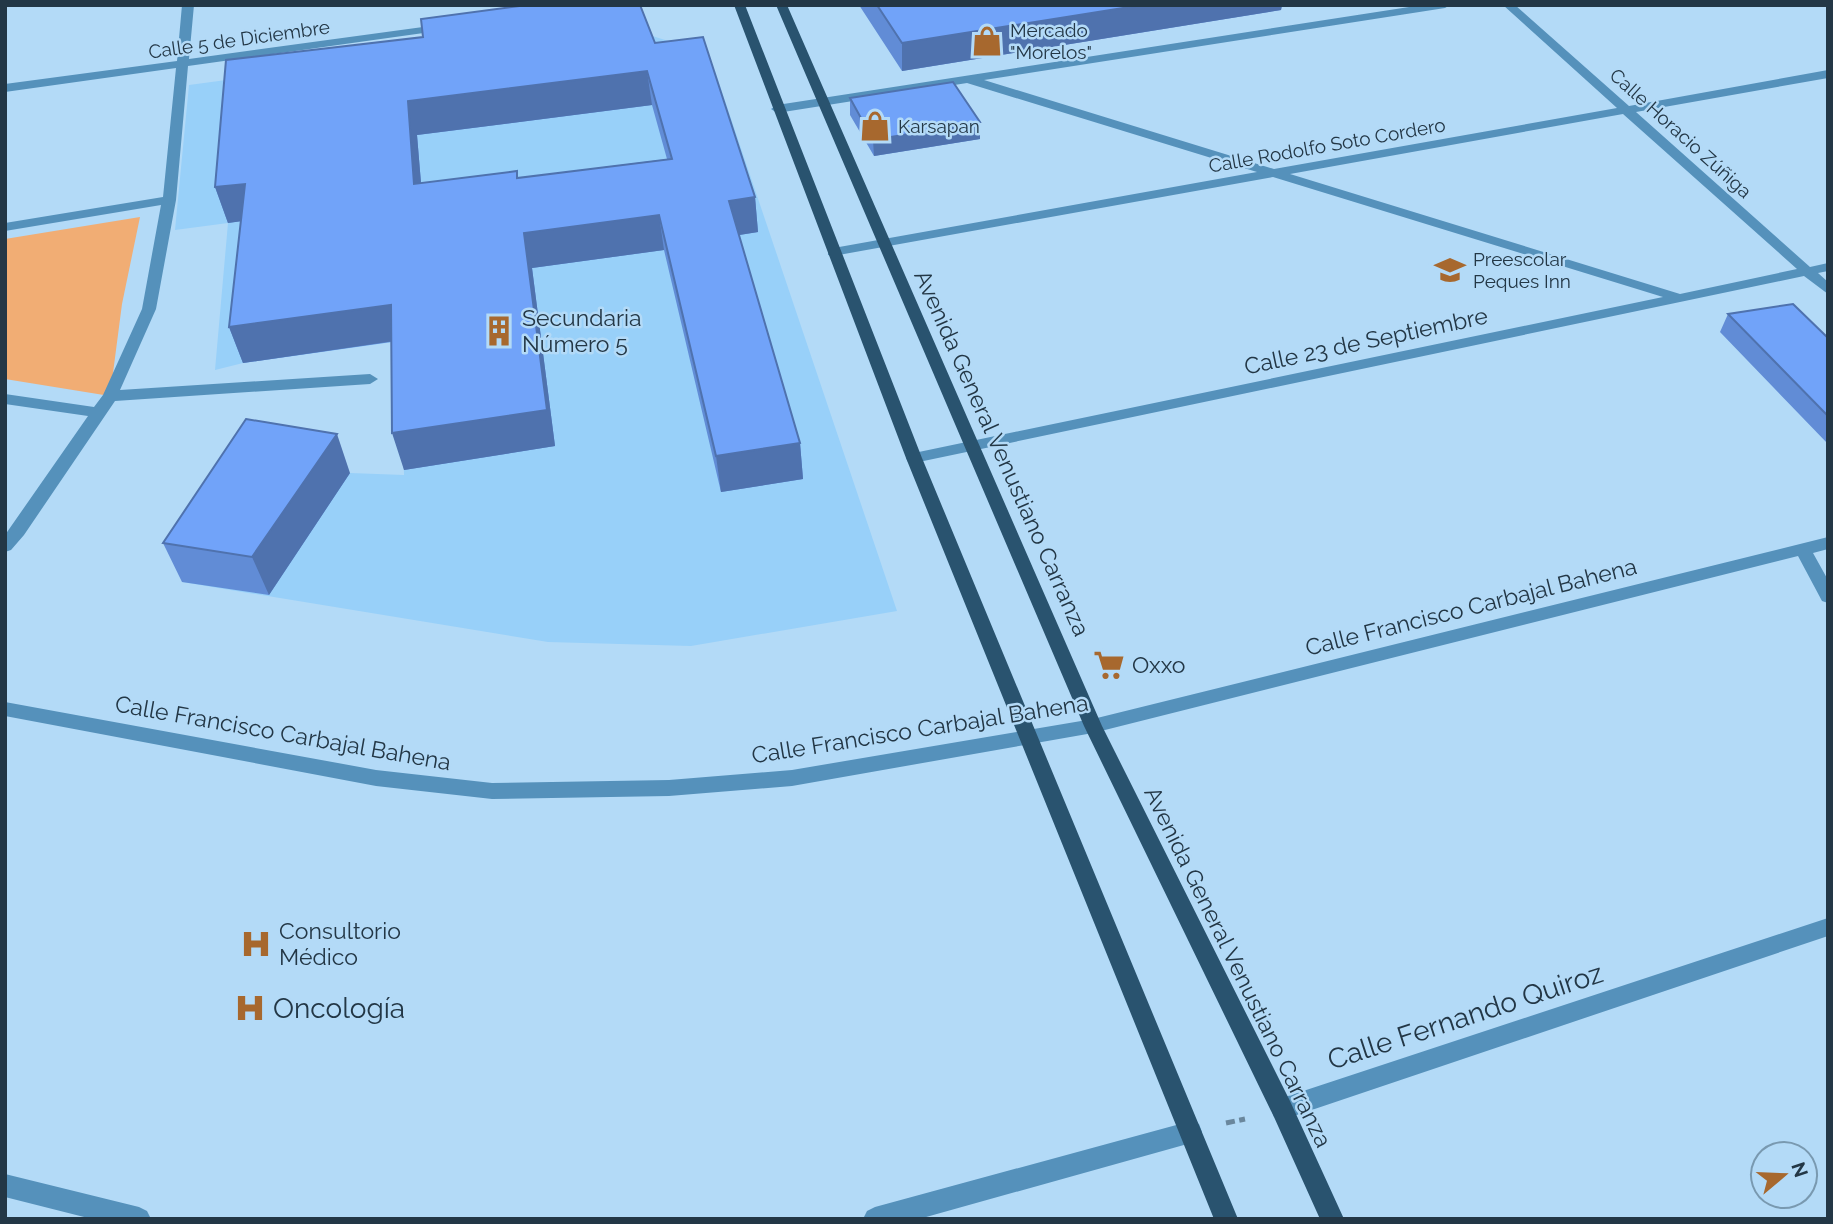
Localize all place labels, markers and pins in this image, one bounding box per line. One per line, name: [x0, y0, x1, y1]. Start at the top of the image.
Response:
place label: Mercado "Morelos": [1010, 19, 1092, 63]
shop icon: Mercado "Morelos": [970, 24, 1004, 58]
shop icon: Karsapan: [858, 109, 892, 143]
place label: Karsapan: [898, 115, 980, 137]
place label: Preescolar Peques Inn: [1473, 248, 1571, 292]
school or university icon: Preescolar Peques Inn: [1433, 253, 1467, 287]
place label: Secundaria Número 5: [522, 304, 642, 357]
building icon: Secundaria Número 5: [482, 314, 516, 348]
supermarket icon: Oxxo: [1092, 648, 1126, 682]
place label: Oxxo: [1132, 651, 1185, 678]
place label: Consultorio Médico: [279, 917, 401, 970]
hospital icon: Consultorio Médico: [239, 927, 273, 961]
hospital icon: Oncología: [233, 991, 267, 1025]
place label: Oncología: [273, 992, 405, 1025]

